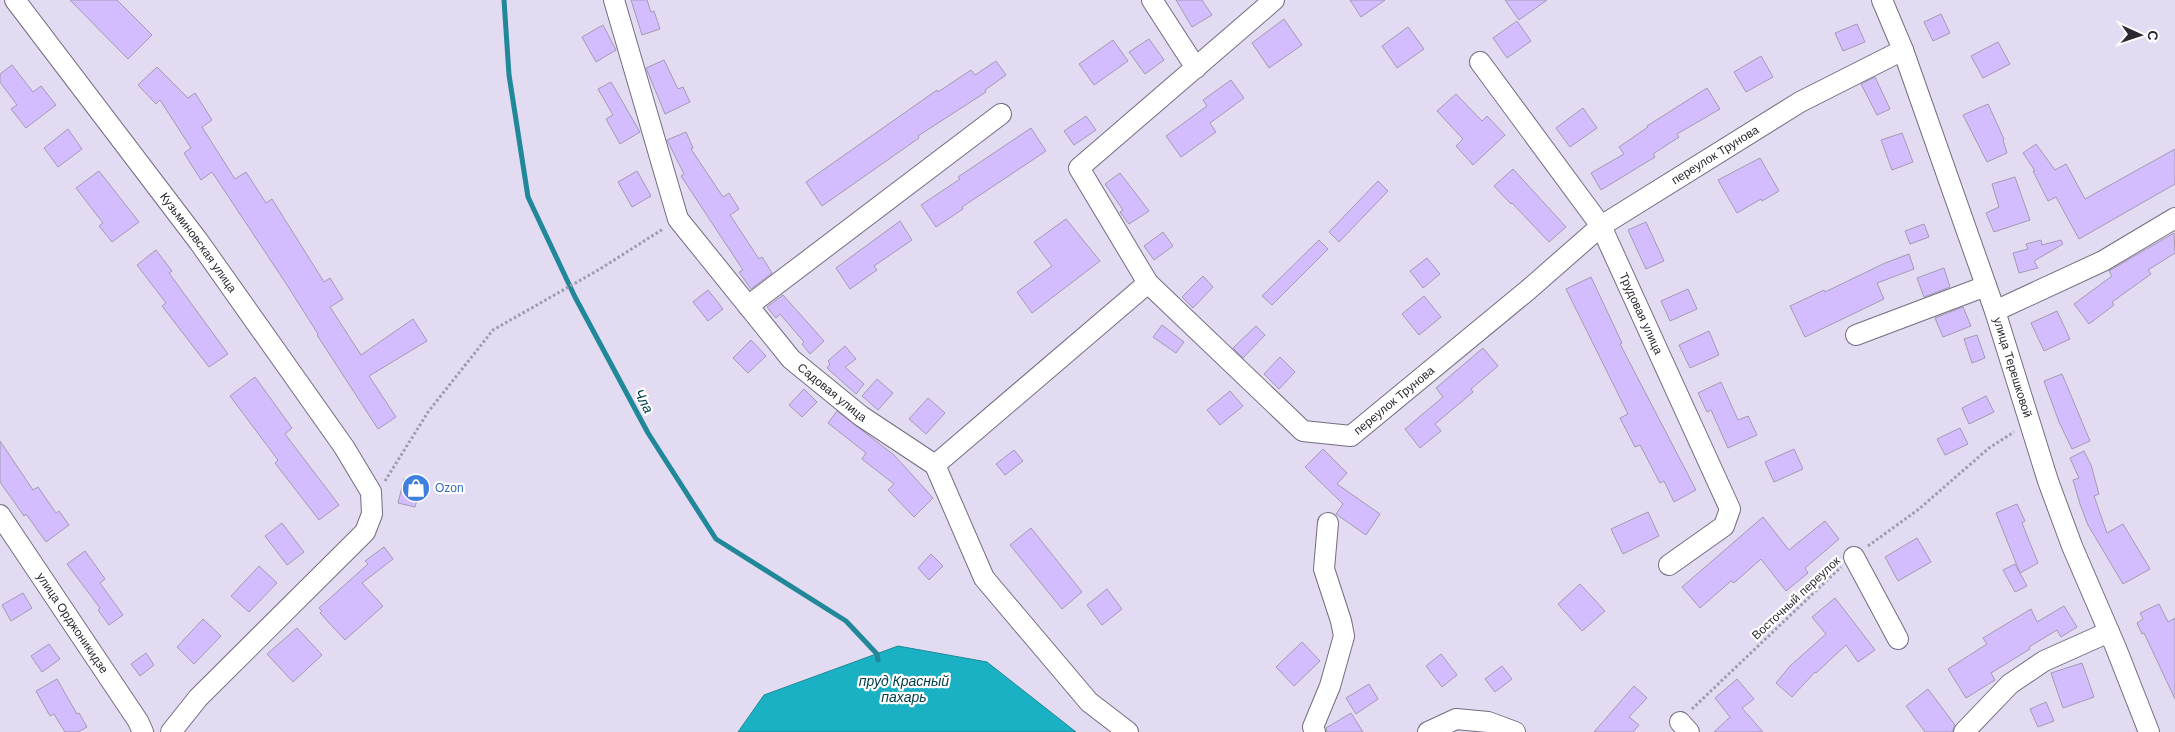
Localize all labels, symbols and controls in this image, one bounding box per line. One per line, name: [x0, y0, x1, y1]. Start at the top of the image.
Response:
north arrow: [2115, 10, 2165, 60]
text: С: [2145, 30, 2161, 41]
street label: переулок Трунова: [1669, 122, 1761, 187]
street label: Кузьминовская улица: [157, 190, 240, 295]
street label: Трудовая улица: [1616, 270, 1666, 357]
street label: улица Терешковой: [1990, 315, 2035, 419]
street label: Садовая улица: [795, 360, 869, 425]
street label: переулок Трунова: [1351, 363, 1437, 438]
water label: Чла: [631, 386, 657, 416]
shop icon: Ozon: [401, 473, 431, 503]
place label: Ozon: [435, 481, 464, 495]
street label: Восточный переулок: [1749, 553, 1843, 642]
street label: улица Орджоникидзе: [34, 570, 111, 676]
water label: пруд Красный пахарь: [859, 673, 949, 705]

